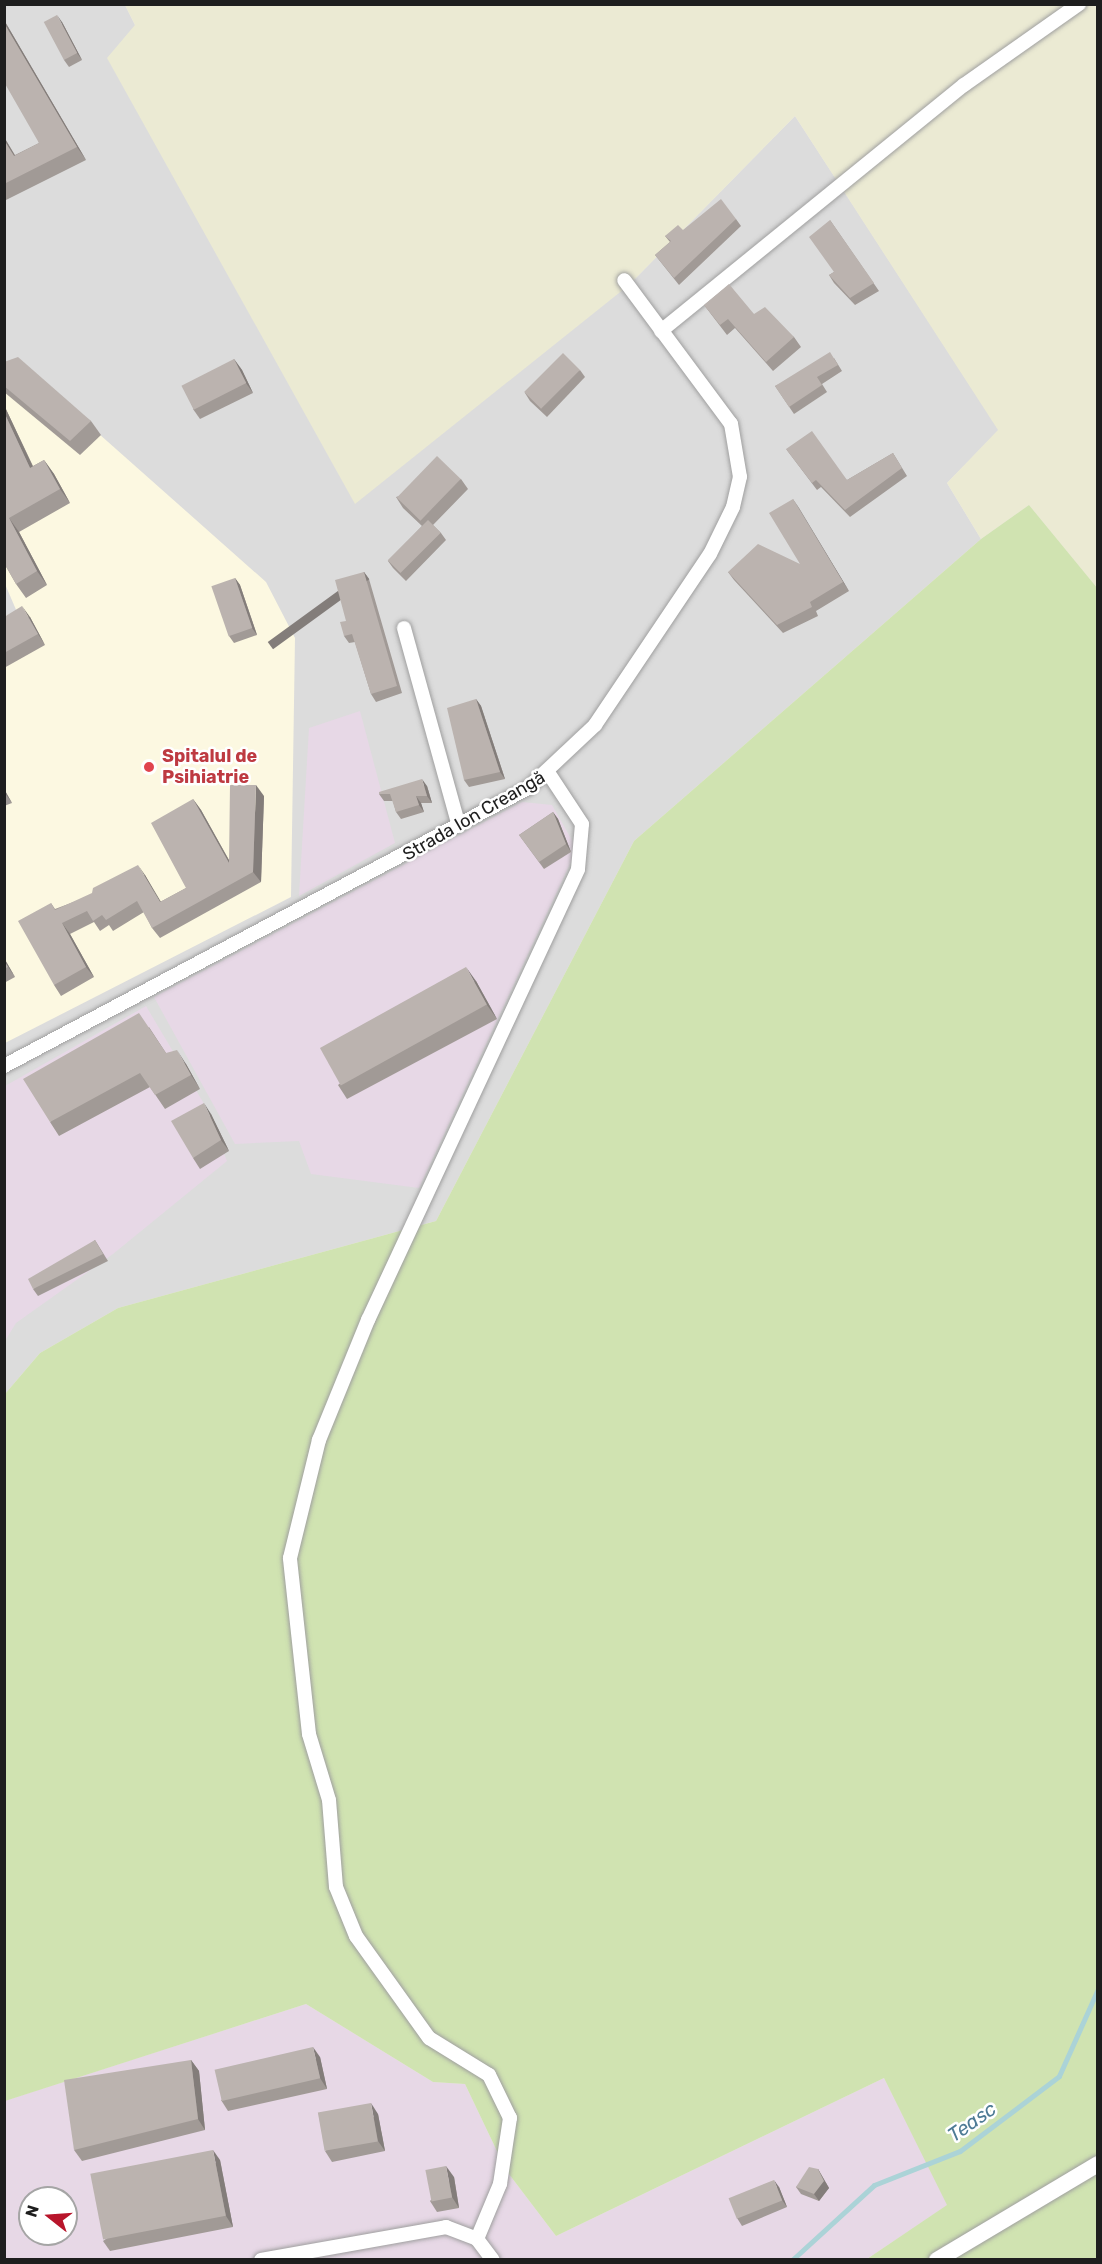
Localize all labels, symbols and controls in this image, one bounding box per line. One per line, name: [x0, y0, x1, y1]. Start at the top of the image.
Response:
place label: Spitalul de Psihiatrie: [162, 746, 257, 789]
marker: Spitalul de Psihiatrie: [140, 758, 158, 776]
street label: Strada Ion Creangă: [399, 766, 549, 866]
water label: Teasc: [943, 2097, 1001, 2147]
north arrow: [18, 2186, 78, 2246]
text: N: [21, 2203, 43, 2219]

